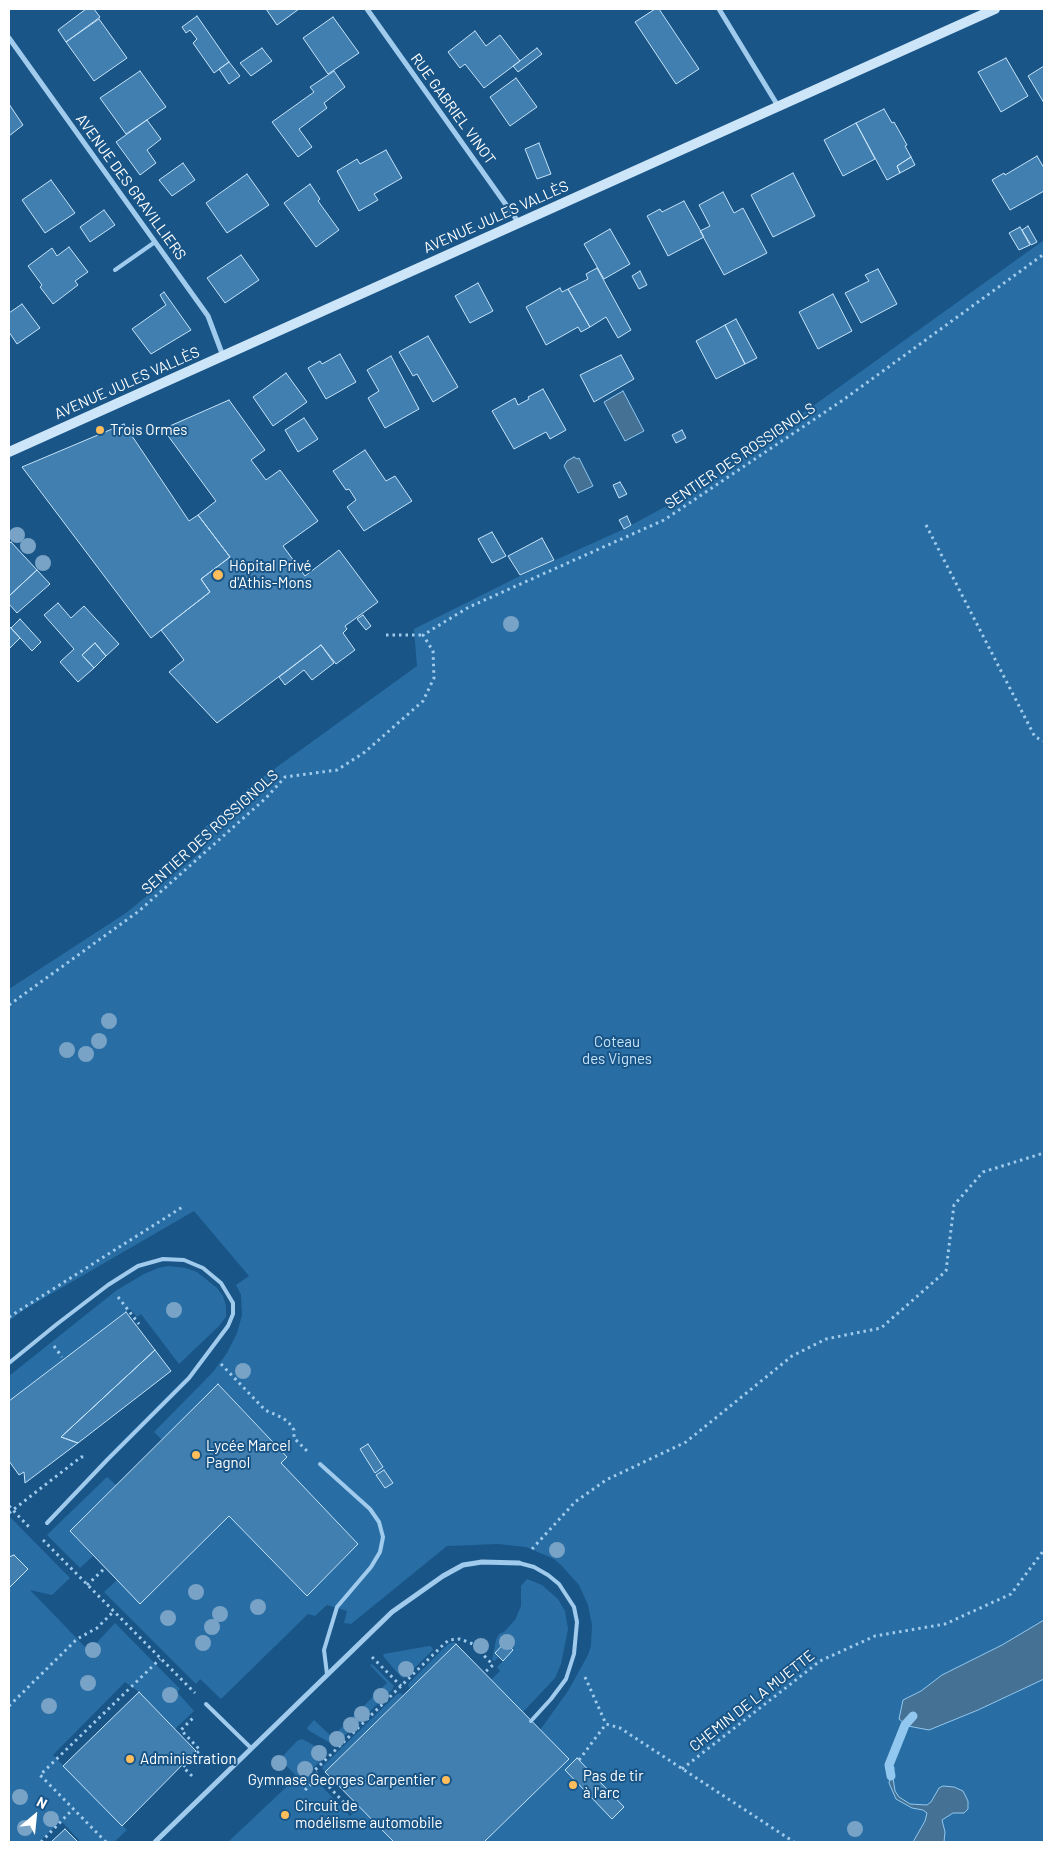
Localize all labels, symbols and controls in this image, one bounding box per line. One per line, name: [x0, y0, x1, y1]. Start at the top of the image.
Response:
street label: RUE GABRIEL VINOT: [407, 50, 499, 168]
street label: AVENUE DES GRAVILLIERS: [72, 110, 190, 264]
street label: AVENUE JULES VALLÈS: [421, 177, 571, 257]
street label: AVENUE JULES VALLÈS: [52, 343, 202, 423]
street label: SENTIER DES ROSSIGNOLS: [661, 399, 819, 513]
place label: Trois Ormes: [110, 421, 188, 439]
marker: Trois Ormes: [94, 424, 106, 436]
place label: Hôpital Privé d'Athis-Mons: [229, 557, 312, 592]
marker: Hôpital Privé d'Athis-Mons: [211, 568, 225, 582]
street label: SENTIER DES ROSSIGNOLS: [138, 766, 282, 898]
park label: Coteau des Vignes: [582, 1033, 652, 1068]
place label: Lycée Marcel Pagnol: [206, 1437, 291, 1472]
marker: Lycée Marcel Pagnol: [190, 1449, 202, 1461]
street label: CHEMIN DE LA MUETTE: [686, 1647, 818, 1755]
place label: Administration: [140, 1750, 236, 1768]
marker: Administration: [124, 1753, 136, 1765]
place label: Pas de tir à l'arc: [583, 1767, 644, 1802]
place label: Gymnase Georges Carpentier: [248, 1771, 436, 1789]
marker: Gymnase Georges Carpentier: [440, 1774, 452, 1786]
marker: Pas de tir à l'arc: [567, 1779, 579, 1791]
north arrow: [10, 1791, 60, 1841]
text: N: [34, 1793, 50, 1812]
place label: Circuit de modélisme automobile: [295, 1797, 442, 1832]
marker: Circuit de modélisme automobile: [279, 1809, 291, 1821]

